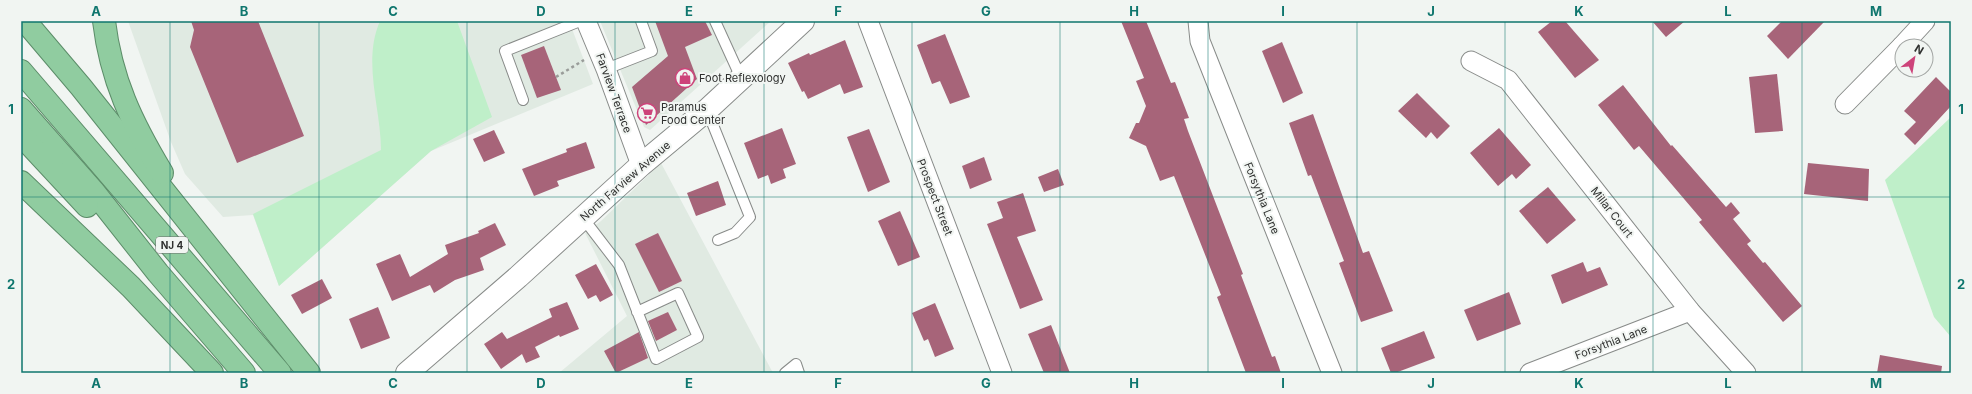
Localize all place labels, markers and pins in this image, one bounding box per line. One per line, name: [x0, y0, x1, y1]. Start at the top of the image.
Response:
shop icon: Foot Reflexology: [674, 67, 696, 89]
place label: Foot Reflexology: [699, 71, 786, 85]
place label: Paramus Food Center: [661, 100, 725, 127]
supermarket icon: Paramus Food Center: [636, 102, 658, 124]

